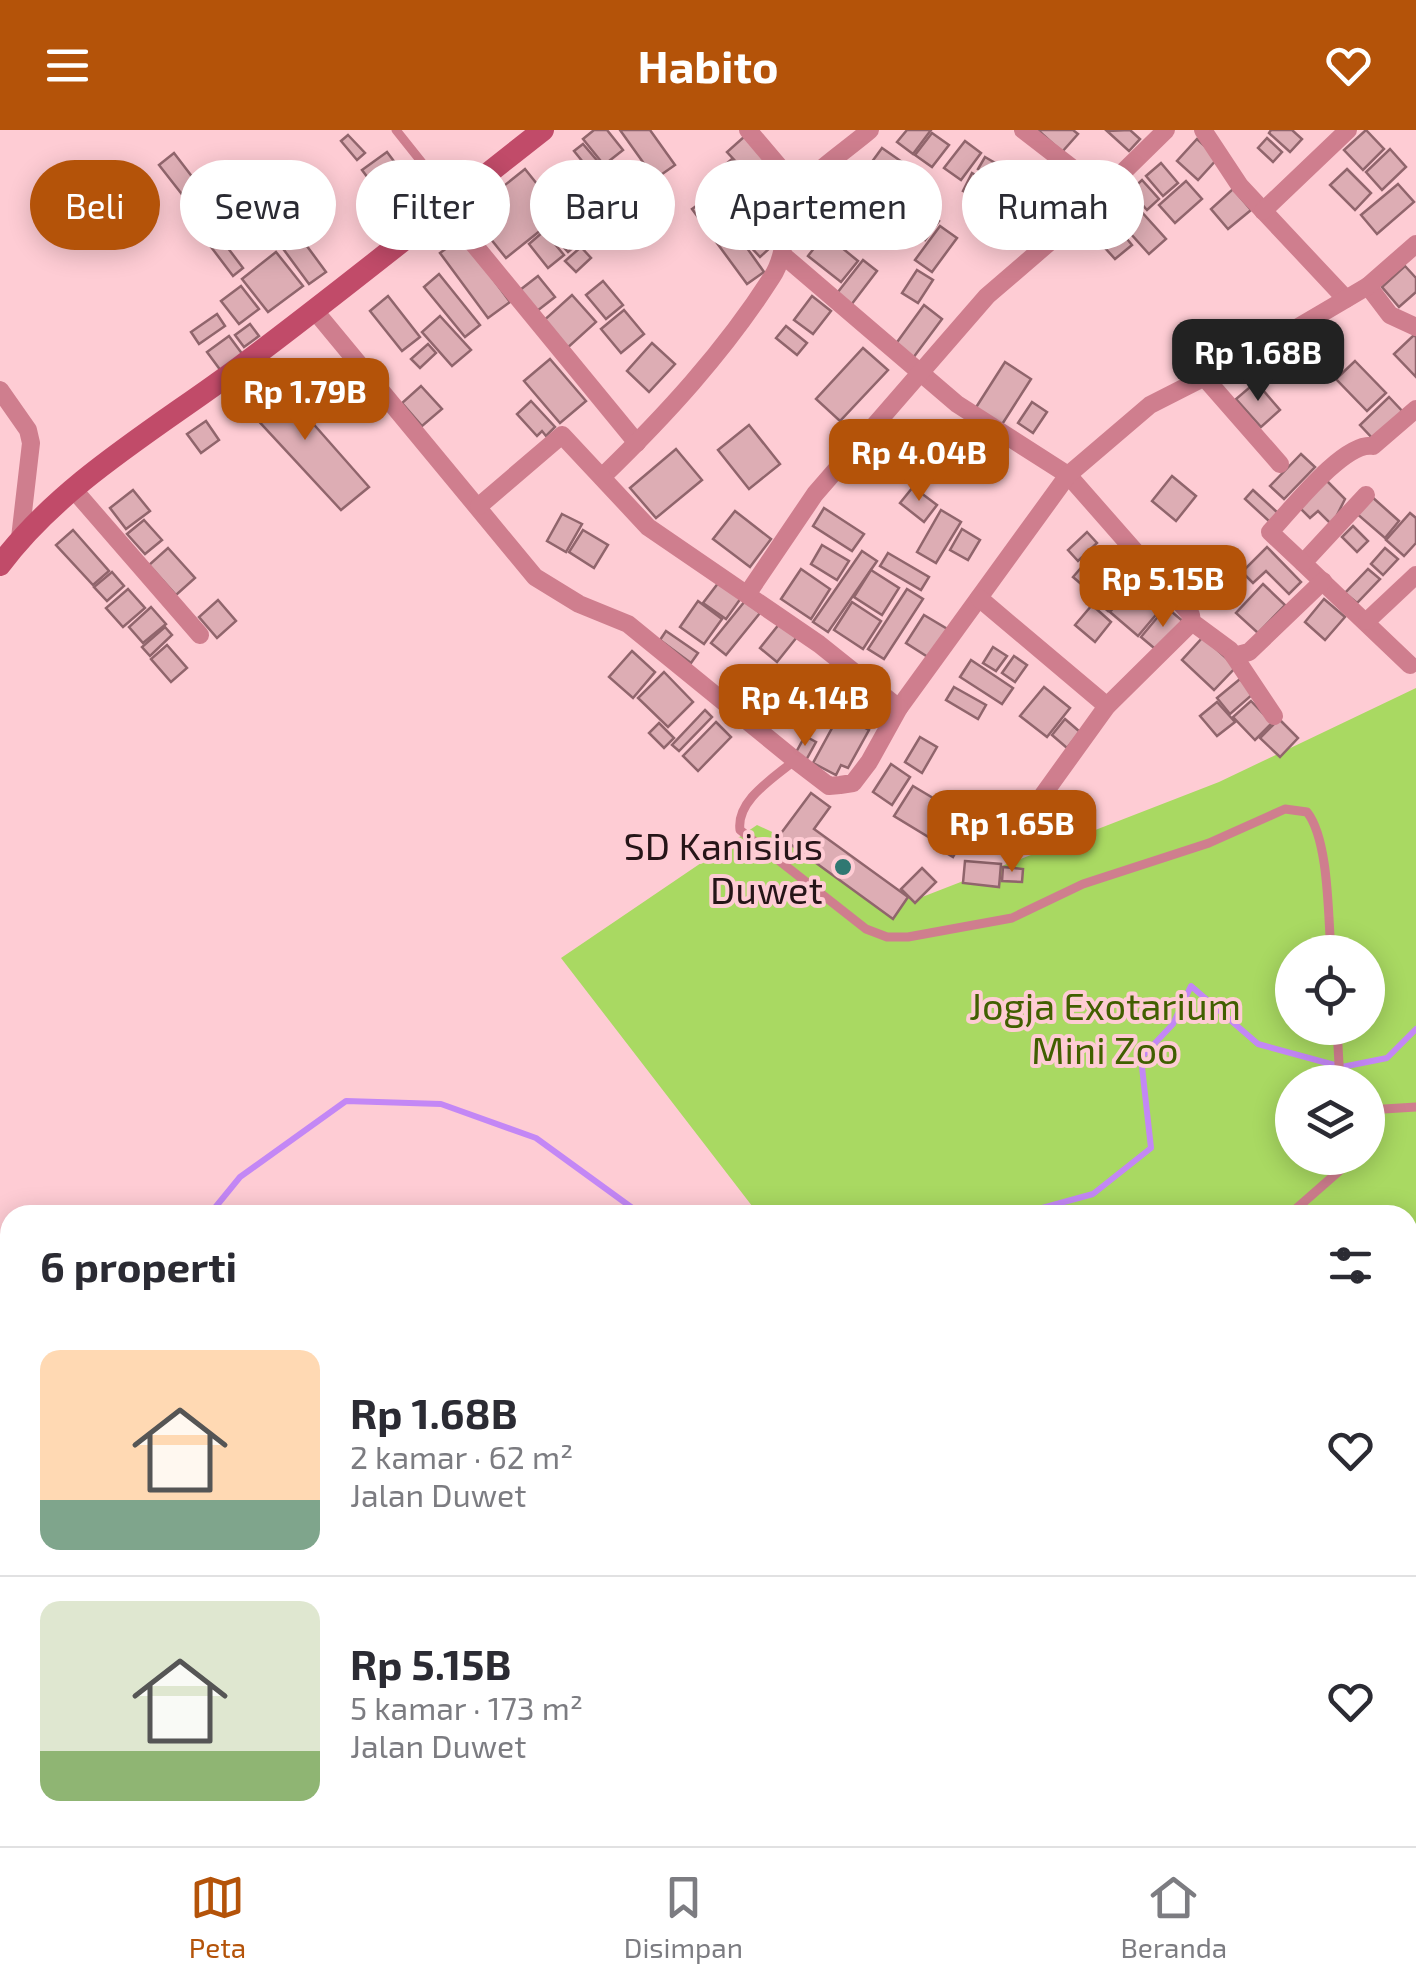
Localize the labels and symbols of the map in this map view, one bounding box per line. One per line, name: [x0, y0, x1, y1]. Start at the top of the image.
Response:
pin: Rp 1.68B: [1155, 319, 1361, 404]
pin: Rp 1.79B: [202, 358, 408, 443]
pin: Rp 4.04B: [816, 419, 1022, 504]
pin: Rp 5.15B: [1060, 545, 1266, 630]
pin: Rp 4.14B: [702, 664, 908, 749]
pin: Rp 1.65B: [909, 790, 1115, 875]
place label: SD Kanisius Duwet: [623, 822, 823, 912]
marker: SD Kanisius Duwet: [832, 856, 854, 878]
park label: Jogja Exotarium Mini Zoo: [969, 982, 1241, 1072]

